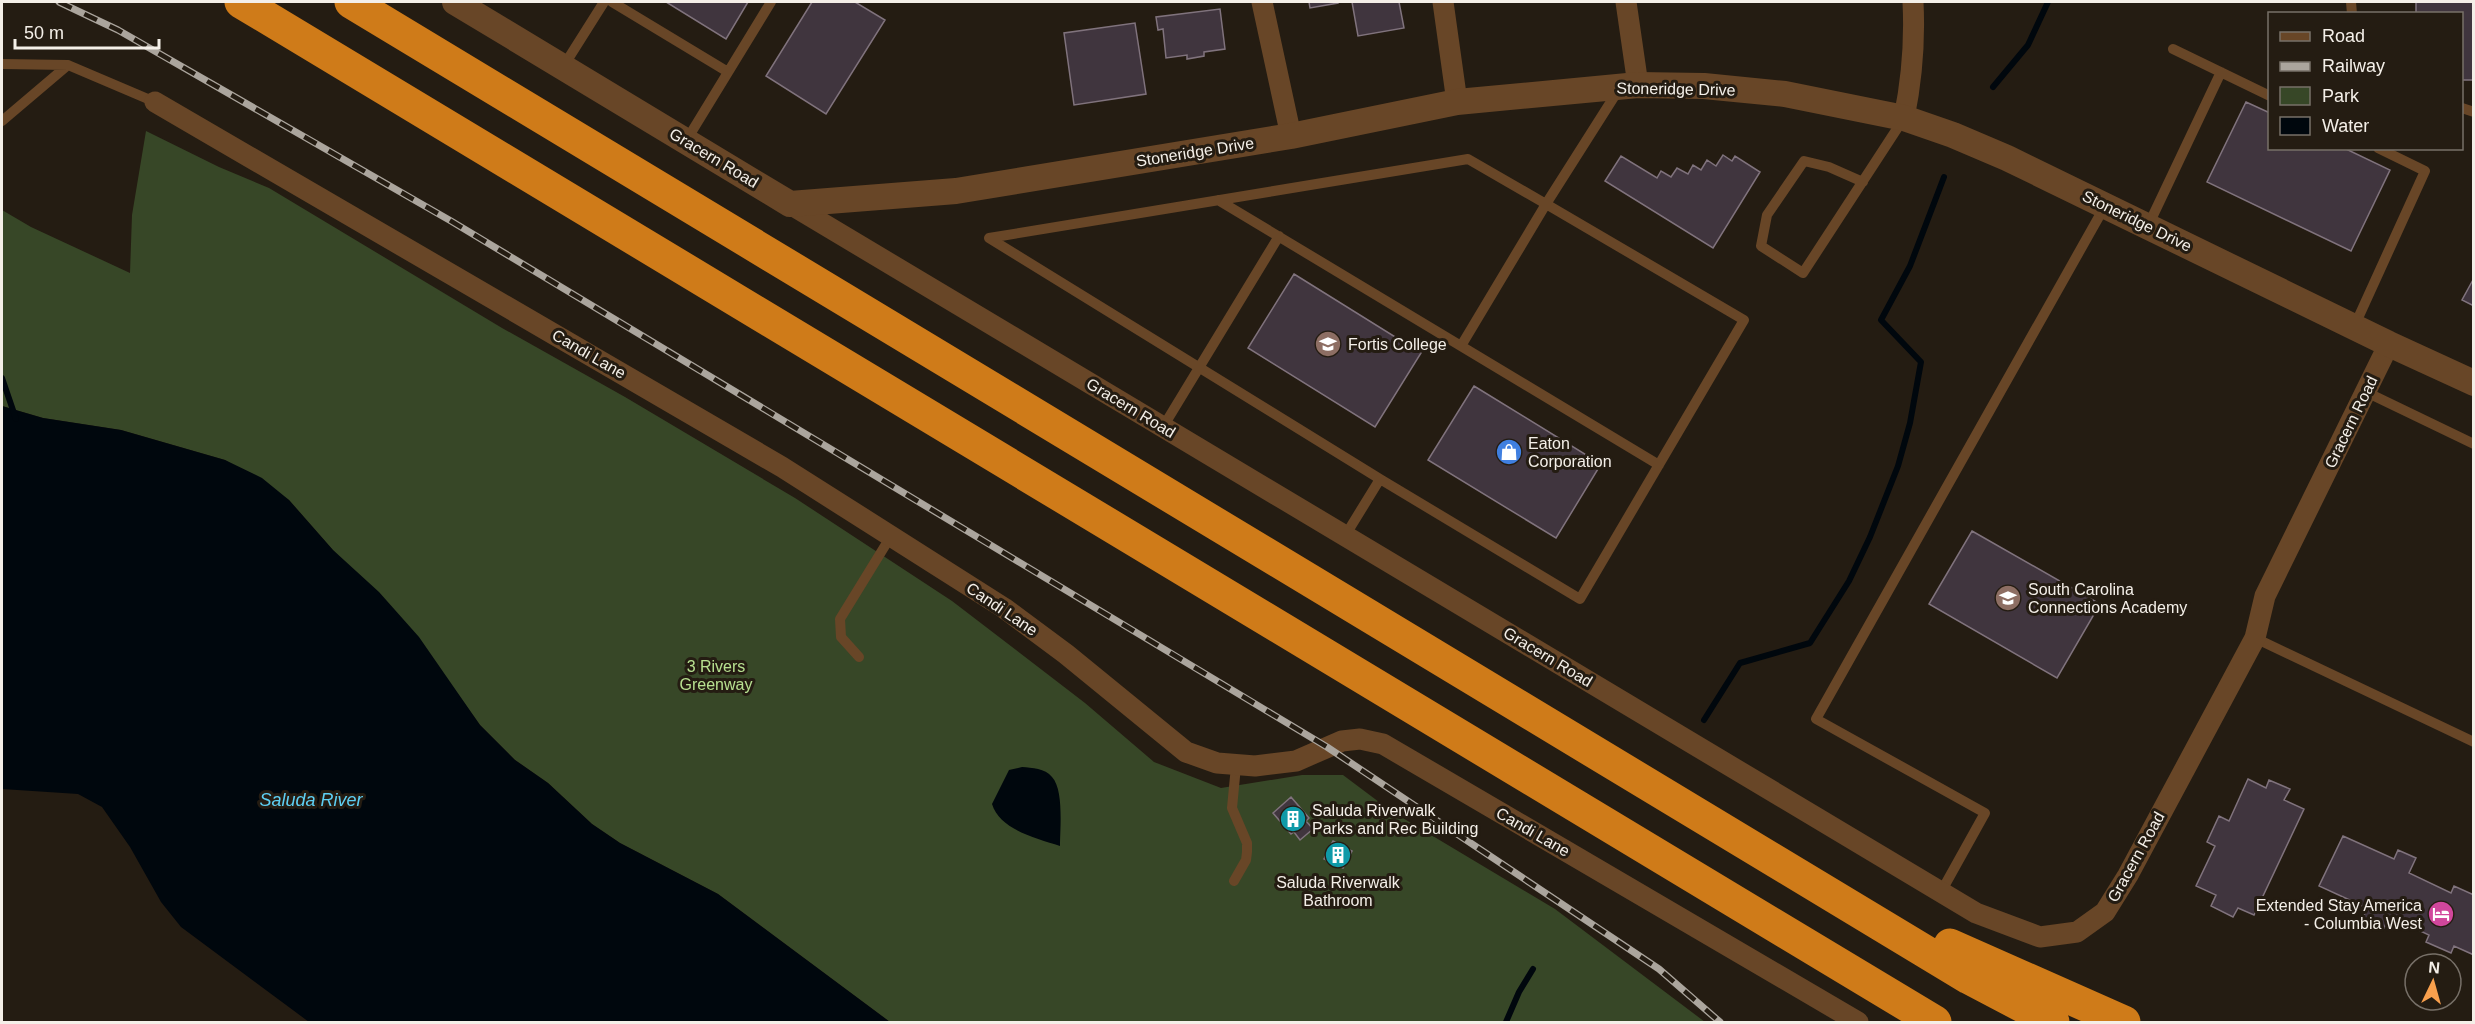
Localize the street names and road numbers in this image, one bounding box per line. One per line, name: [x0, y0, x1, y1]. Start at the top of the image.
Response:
street label: Stoneridge Drive: [1616, 79, 1736, 99]
street label: Gracern Road: [667, 125, 761, 191]
street label: Stoneridge Drive: [1135, 134, 1255, 170]
street label: Stoneridge Drive: [2080, 187, 2194, 255]
street label: Candi Lane: [549, 326, 629, 382]
street label: Gracern Road: [2321, 373, 2381, 471]
street label: Gracern Road: [1084, 375, 1178, 441]
street label: Candi Lane: [963, 579, 1041, 639]
street label: Gracern Road: [1501, 624, 1595, 690]
street label: Candi Lane: [1493, 804, 1573, 860]
street label: Gracern Road: [2104, 809, 2168, 905]

